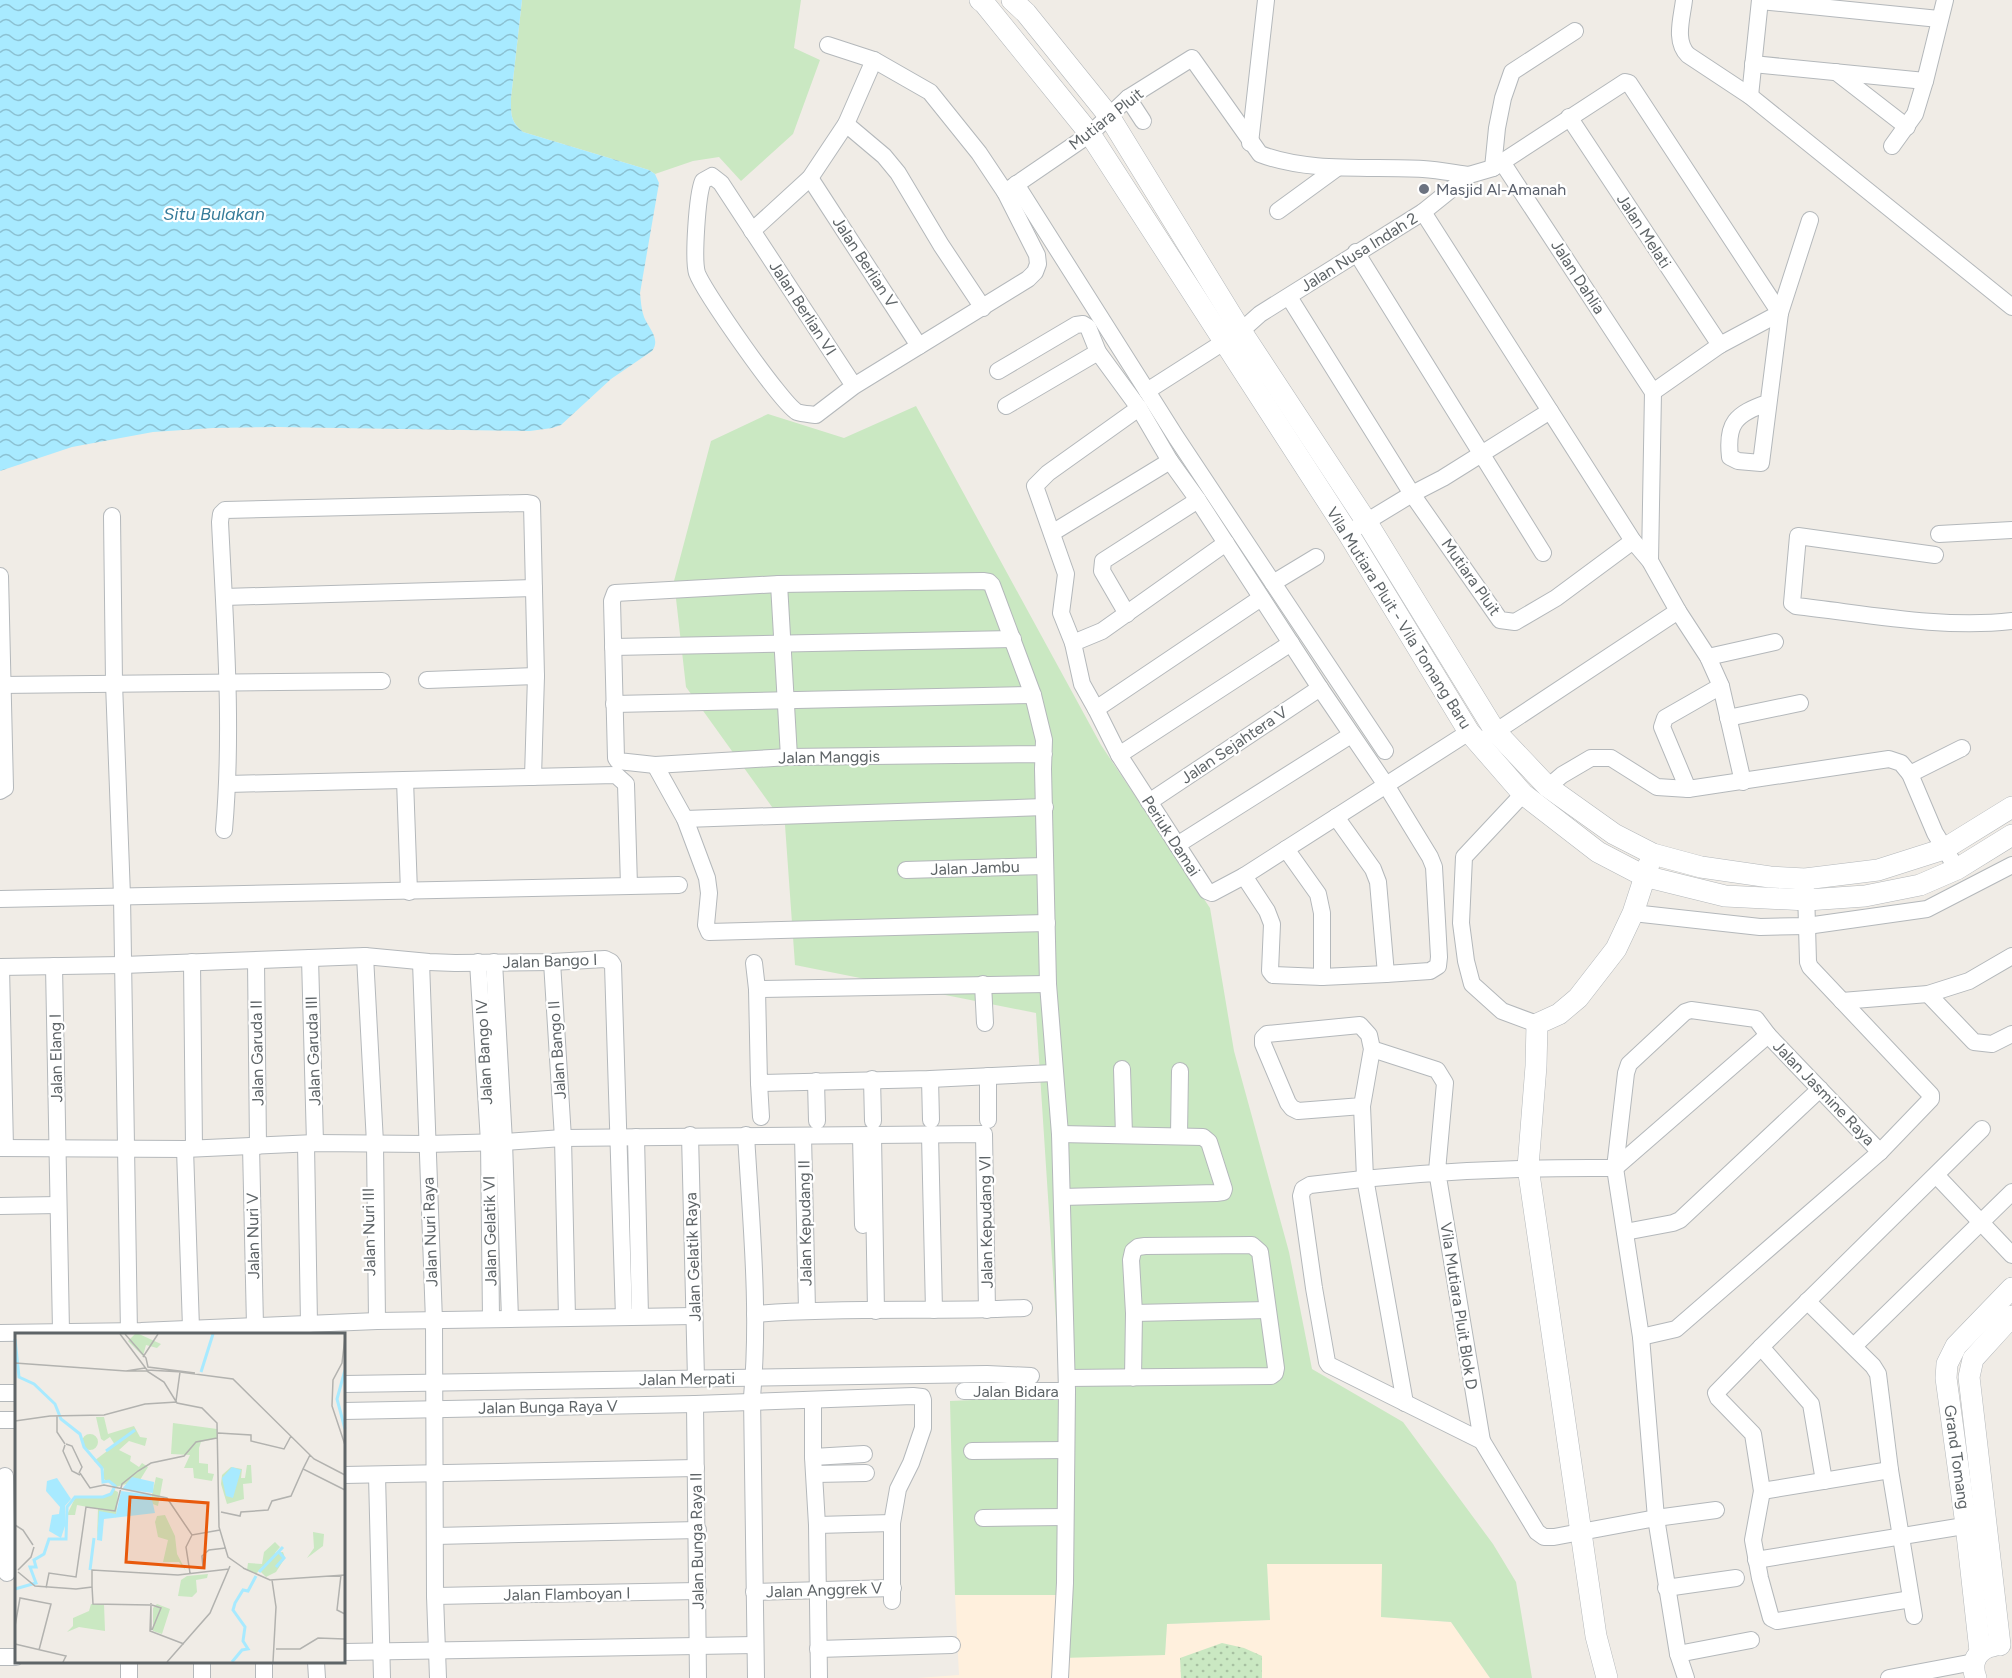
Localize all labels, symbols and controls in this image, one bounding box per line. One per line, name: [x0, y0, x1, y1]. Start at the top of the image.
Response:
street label: Mutiara Pluit: [1065, 84, 1147, 154]
place label: Masjid Al-Amanah: [1436, 180, 1566, 199]
marker: Masjid Al-Amanah: [1417, 182, 1431, 196]
street label: Jalan Melati: [1613, 190, 1675, 272]
water label: Situ Bulakan: [163, 203, 265, 225]
street label: Jalan Nusa Indah 2: [1297, 208, 1421, 296]
street label: Jalan Berlian V: [829, 213, 901, 311]
street label: Jalan Dahlia: [1547, 236, 1609, 318]
street label: Jalan Berlian VI: [765, 257, 841, 359]
street label: Vila Mutiara Pluit - Vila Tomang Baru: [1323, 503, 1475, 733]
street label: Mutiara Pluit: [1438, 535, 1504, 619]
street label: Jalan Sejahtera V: [1177, 702, 1291, 788]
street label: Jalan Manggis: [778, 747, 880, 767]
street label: Periuk Damai: [1138, 792, 1204, 880]
street label: Jalan Jambu: [930, 857, 1020, 879]
street label: Jalan Bango I: [502, 950, 598, 972]
street label: Jalan Garuda III: [302, 996, 324, 1106]
street label: Jalan Bango IV: [472, 999, 496, 1105]
street label: Jalan Garuda II: [247, 1000, 267, 1106]
street label: Jalan Bango II: [544, 1000, 570, 1100]
street label: Jalan Elang I: [46, 1013, 66, 1103]
street label: Jalan Jasmine Raya: [1769, 1037, 1879, 1149]
street label: Jalan Kepudang VI: [975, 1155, 997, 1289]
street label: Jalan Kepudang II: [794, 1160, 816, 1286]
street label: Jalan Gelatik VI: [480, 1176, 500, 1286]
street label: Jalan Nuri Raya: [419, 1177, 441, 1287]
street label: Jalan Nuri III: [359, 1188, 379, 1276]
street label: Jalan Gelatik Raya: [681, 1192, 705, 1322]
street label: Jalan Nuri V: [243, 1193, 263, 1279]
street label: Vila Mutiara Pluit Blok D: [1436, 1221, 1482, 1391]
inset map: [15, 1333, 345, 1663]
street label: Jalan Merpati: [639, 1369, 735, 1389]
street label: Jalan Bidara: [973, 1382, 1059, 1401]
street label: Jalan Bunga Raya V: [478, 1396, 618, 1418]
street label: Grand Tomang: [1940, 1404, 1974, 1510]
street label: Jalan Bunga Raya II: [686, 1472, 708, 1610]
street label: Jalan Anggrek V: [765, 1578, 883, 1602]
street label: Jalan Flamboyan I: [503, 1583, 631, 1605]

